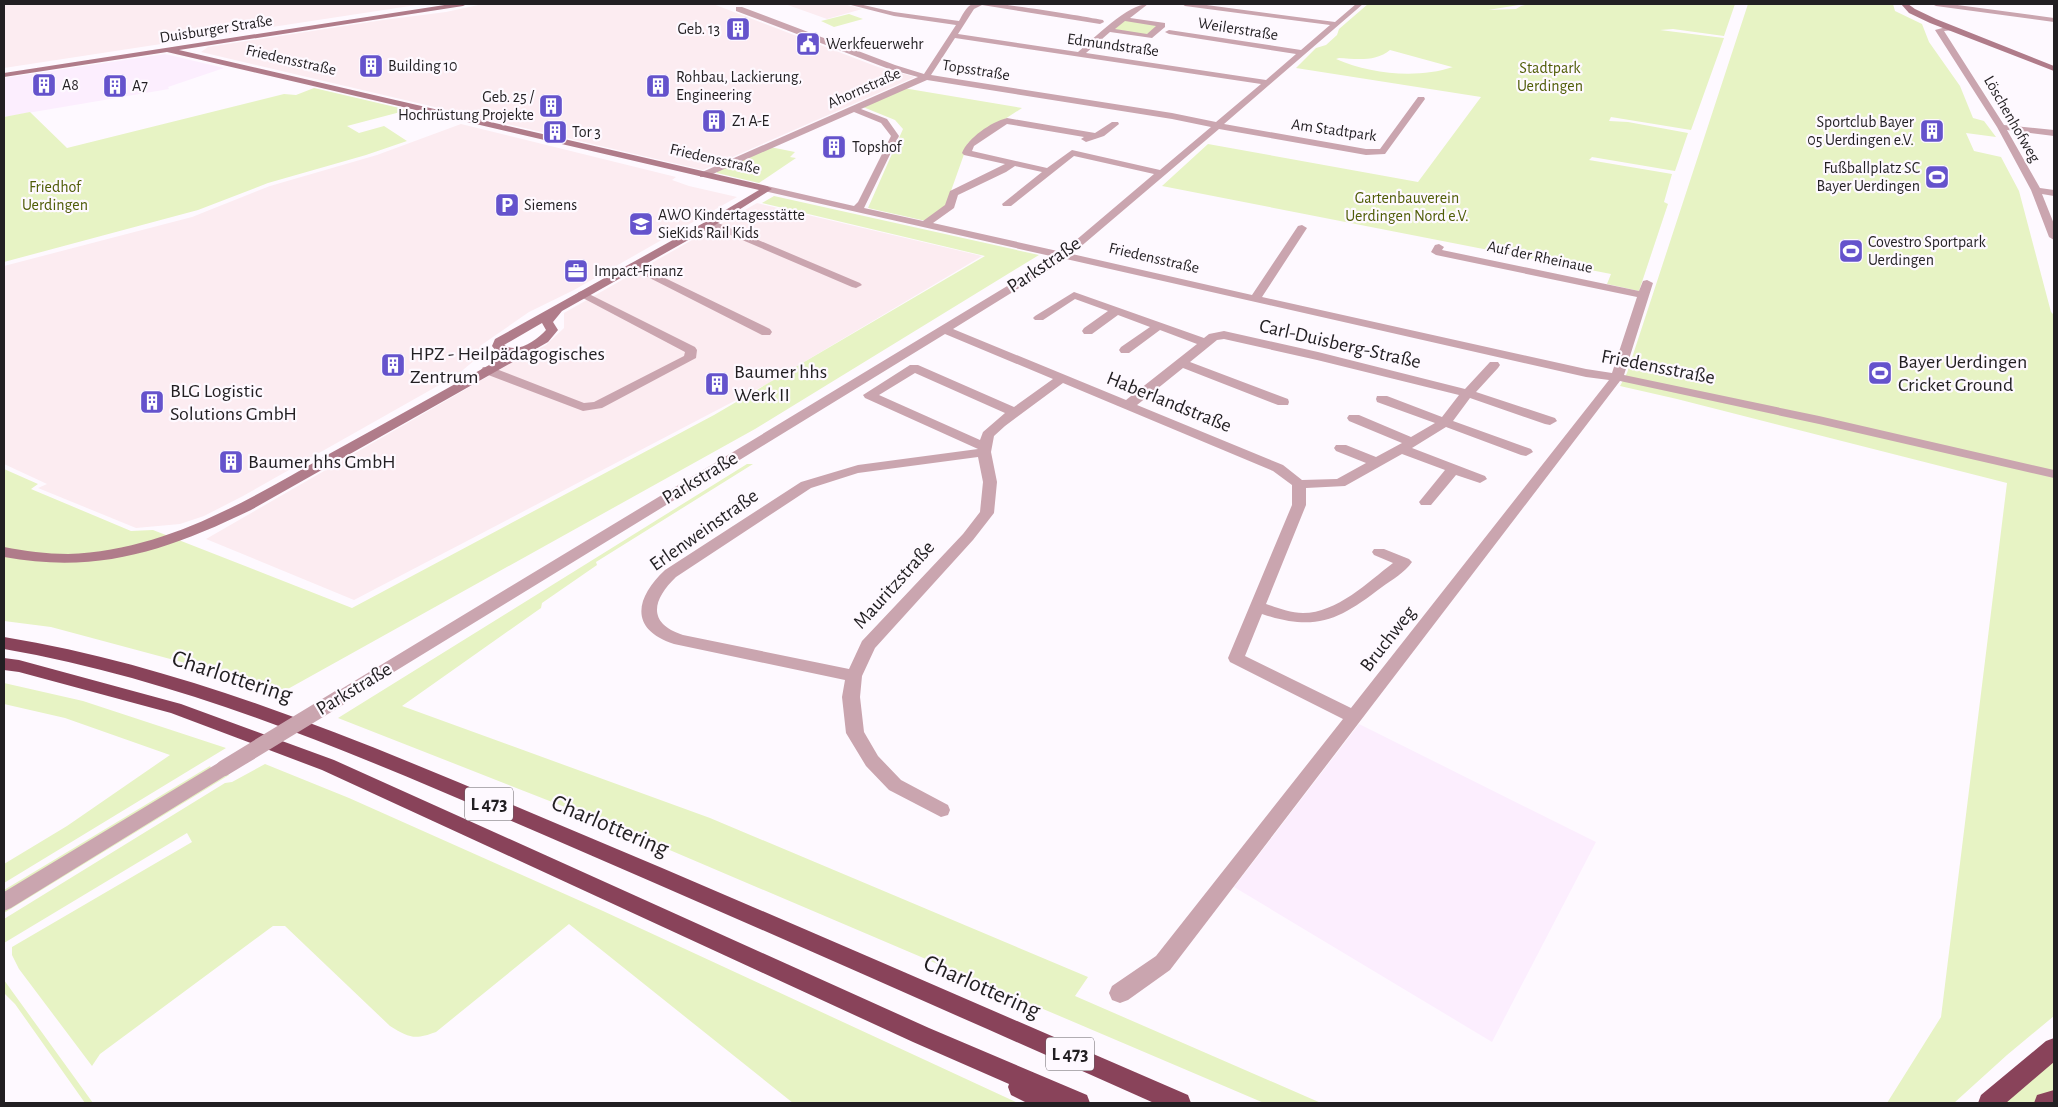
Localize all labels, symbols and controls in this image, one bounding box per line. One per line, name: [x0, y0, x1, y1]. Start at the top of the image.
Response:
street label: Duisburger Straße: [158, 12, 274, 46]
street label: Weilerstraße: [1197, 15, 1279, 43]
building icon: Geb. 13: [725, 16, 751, 42]
place label: Geb. 13: [677, 21, 720, 37]
public building icon: Werkfeuerwehr: [795, 31, 821, 57]
street label: Edmundstraße: [1066, 31, 1160, 59]
place label: Werkfeuerwehr: [826, 36, 924, 52]
street label: Friedensstraße: [244, 42, 338, 78]
building icon: Building 10: [358, 53, 384, 79]
street label: Topsstraße: [941, 57, 1011, 83]
place label: Building 10: [388, 58, 457, 74]
park label: Stadtpark Uerdingen: [1517, 60, 1583, 94]
street label: Ahornstraße: [825, 65, 903, 111]
place label: Rohbau, Lackierung, Engineering: [676, 69, 802, 103]
building icon: A8: [31, 72, 57, 98]
building icon: A7: [102, 73, 128, 99]
building icon: Rohbau, Lackierung, Engineering: [645, 73, 671, 99]
street label: Löschenhofweg: [1981, 73, 2043, 165]
place label: A8: [62, 77, 79, 93]
place label: A7: [132, 78, 148, 94]
place label: Geb. 25 / Hochrüstung Projekte: [398, 89, 534, 124]
building icon: Geb. 25 / Hochrüstung Projekte: [538, 93, 564, 119]
building icon: Z1 A-E: [701, 108, 727, 134]
place label: Z1 A-E: [732, 113, 769, 129]
place label: Sportclub Bayer 05 Uerdingen e.V.: [1807, 114, 1915, 148]
street label: Am Stadtpark: [1290, 116, 1378, 144]
building icon: Sportclub Bayer 05 Uerdingen e.V.: [1919, 118, 1945, 144]
building icon: Tor 3: [542, 119, 568, 145]
place label: Tor 3: [572, 124, 601, 140]
building icon: Topshof: [821, 134, 847, 160]
place label: Topshof: [852, 139, 903, 155]
street label: Friedensstraße: [668, 141, 762, 177]
place label: Fußballplatz SC Bayer Uerdingen: [1817, 160, 1920, 195]
sports icon: Fußballplatz SC Bayer Uerdingen: [1924, 164, 1950, 190]
park label: Friedhof Uerdingen: [22, 179, 88, 213]
park label: Gartenbauverein Uerdingen Nord e.V.: [1345, 190, 1469, 224]
parking icon: Siemens: [494, 192, 520, 218]
place label: Siemens: [524, 197, 577, 213]
place label: AWO Kindertagesstätte SieKids Rail Kids: [658, 207, 805, 241]
school or university icon: AWO Kindertagesstätte SieKids Rail Kids: [628, 211, 654, 237]
street label: Parkstraße: [1004, 233, 1084, 297]
place label: Covestro Sportpark Uerdingen: [1868, 234, 1986, 268]
street label: Auf der Rheinaue: [1486, 238, 1594, 276]
sports icon: Covestro Sportpark Uerdingen: [1838, 238, 1864, 264]
street label: Friedensstraße: [1107, 240, 1201, 276]
office icon: Impact-Finanz: [563, 258, 589, 284]
place label: Impact-Finanz: [594, 263, 683, 279]
street label: Carl-Duisberg-Straße: [1257, 316, 1423, 372]
place label: HPZ - Heilpädagogisches Zentrum: [410, 344, 605, 387]
street label: Friedensstraße: [1599, 346, 1717, 388]
building icon: HPZ - Heilpädagogisches Zentrum: [380, 352, 406, 378]
place label: Bayer Uerdingen Cricket Ground: [1898, 352, 2027, 395]
sports icon: Bayer Uerdingen Cricket Ground: [1867, 360, 1893, 386]
place label: Baumer hhs Werk II: [734, 362, 827, 405]
street label: Haberlandstraße: [1104, 368, 1234, 436]
building icon: Baumer hhs Werk II: [704, 371, 730, 397]
place label: BLG Logistic Solutions GmbH: [170, 381, 297, 424]
building icon: BLG Logistic Solutions GmbH: [139, 389, 165, 415]
street label: Parkstraße: [659, 448, 741, 508]
building icon: Baumer hhs GmbH: [218, 449, 244, 475]
place label: Baumer hhs GmbH: [248, 452, 396, 472]
street label: Erlenweinstraße: [646, 485, 762, 575]
street label: Mauritzstraße: [850, 537, 938, 633]
street label: Bruchweg: [1356, 602, 1420, 675]
street label: Charlottering: [169, 646, 295, 708]
street label: Parkstraße: [313, 659, 395, 719]
road number: L 473: [465, 788, 513, 821]
street label: Charlottering: [548, 791, 672, 862]
street label: Charlottering: [920, 951, 1044, 1024]
road number: L 473: [1046, 1038, 1094, 1070]

